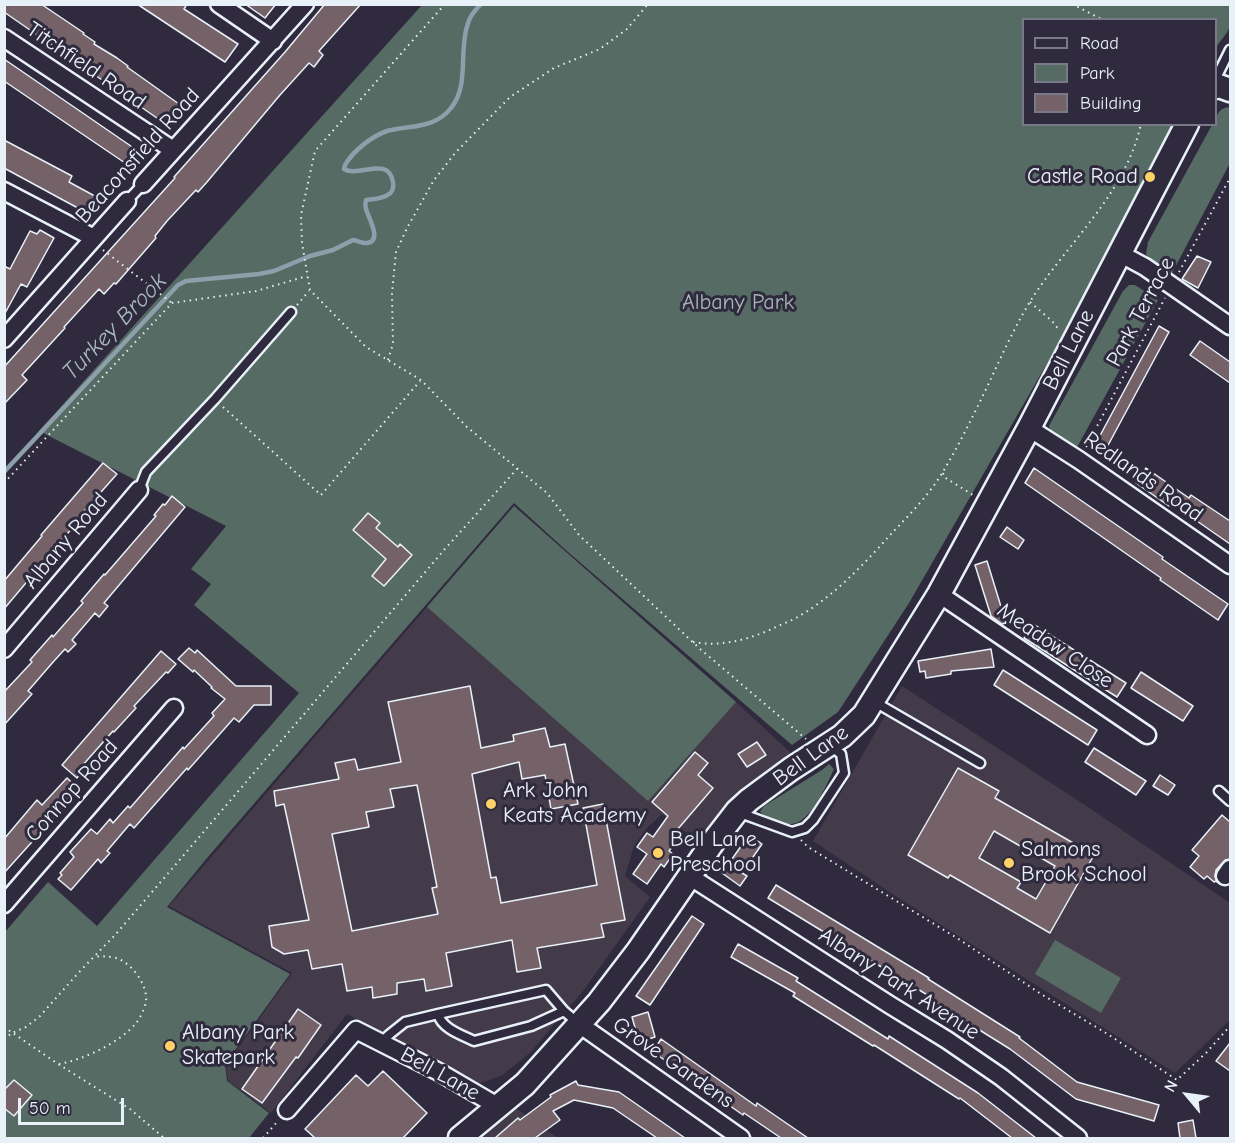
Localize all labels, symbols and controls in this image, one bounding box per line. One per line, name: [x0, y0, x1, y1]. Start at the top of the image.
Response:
street label: Titchfield Road: [21, 16, 151, 116]
legend: [1022, 18, 1217, 126]
text: Road: [1080, 33, 1119, 54]
text: Park: [1080, 63, 1114, 84]
street label: Beaconsfield Road: [70, 83, 206, 229]
text: Building: [1080, 93, 1142, 114]
place label: Castle Road: [1027, 164, 1138, 190]
marker: Castle Road: [1143, 170, 1157, 184]
street label: Park Terrace: [1101, 253, 1181, 371]
water label: Turkey Brook: [57, 267, 173, 387]
park label: Albany Park: [682, 290, 794, 316]
street label: Bell Lane: [1038, 305, 1100, 395]
street label: Redlands Road: [1078, 426, 1208, 528]
street label: Albany Road: [18, 487, 114, 595]
street label: Meadow Close: [992, 597, 1118, 695]
street label: Bell Lane: [768, 720, 854, 792]
street label: Connop Road: [20, 734, 124, 848]
place label: Ark John Keats Academy: [503, 778, 646, 830]
marker: Ark John Keats Academy: [484, 797, 498, 811]
place label: Bell Lane Preschool: [670, 827, 761, 878]
place label: Salmons Brook School: [1021, 837, 1147, 888]
marker: Bell Lane Preschool: [651, 846, 665, 860]
marker: Salmons Brook School: [1002, 856, 1016, 870]
street label: Albany Park Avenue: [814, 922, 984, 1046]
street label: Grove Gardens: [607, 1012, 739, 1114]
place label: Albany Park Skatepark: [182, 1020, 294, 1072]
marker: Albany Park Skatepark: [163, 1039, 177, 1053]
street label: Bell Lane: [396, 1041, 484, 1107]
north arrow: [1157, 1065, 1217, 1125]
text: N: [1161, 1077, 1182, 1095]
scale bar: [21, 1086, 128, 1124]
text: 50 m: [29, 1098, 71, 1119]

